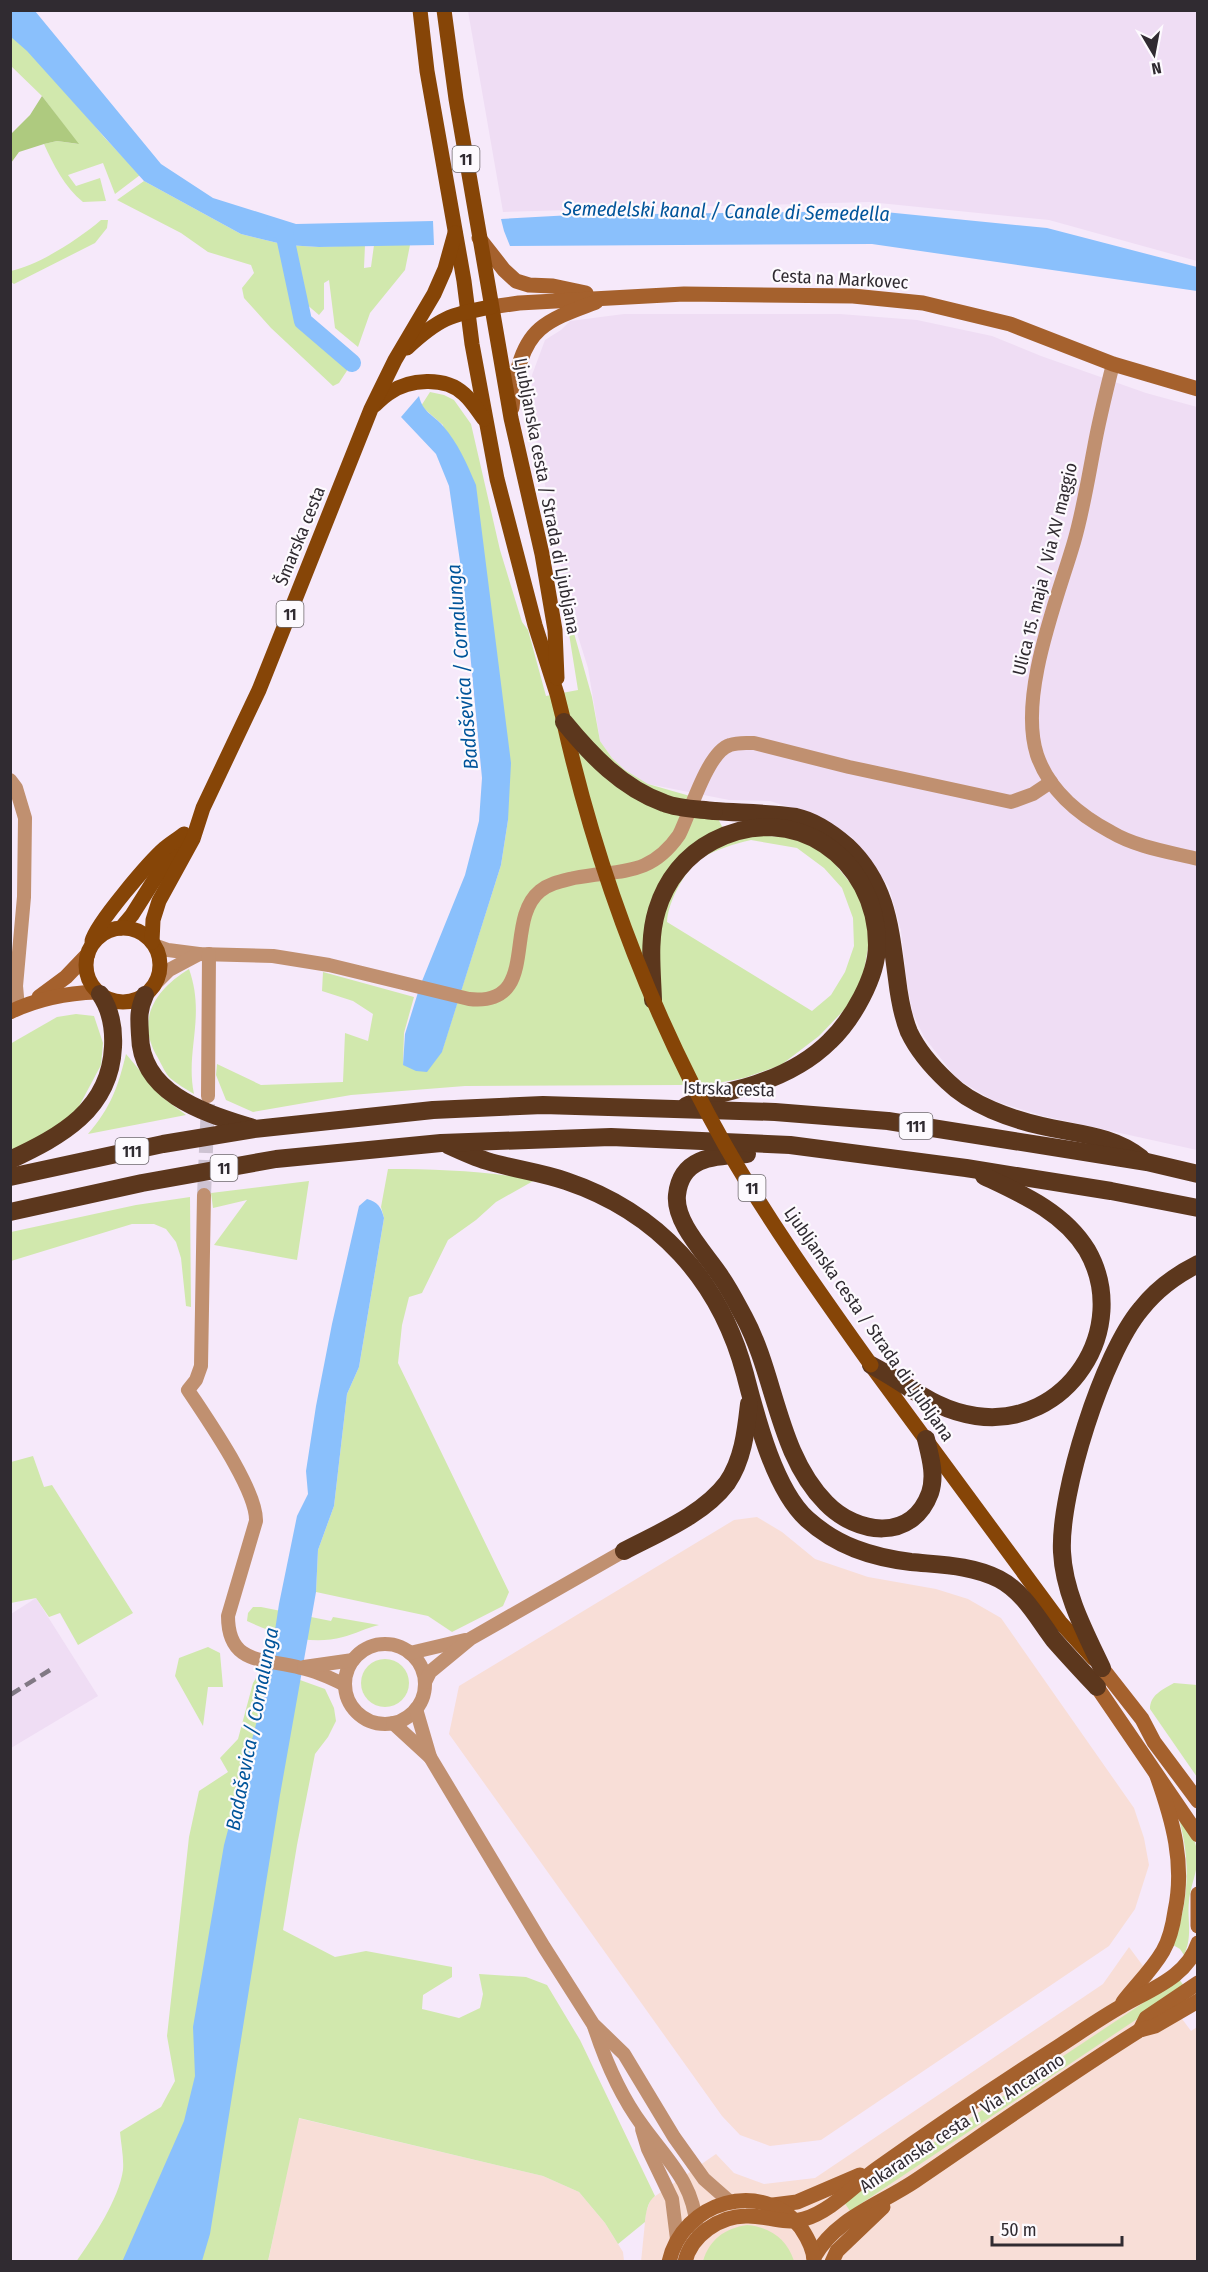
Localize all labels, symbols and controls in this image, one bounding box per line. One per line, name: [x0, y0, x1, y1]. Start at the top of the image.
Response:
north arrow: [1124, 24, 1184, 84]
text: N: [1150, 58, 1163, 78]
road number: 11: [452, 146, 480, 172]
water label: Semedelski kanal / Canale di Semedella: [561, 196, 890, 226]
street label: Cesta na Markovec: [771, 264, 909, 294]
street label: Ljubljanska cesta / Strada di Ljubljana: [509, 356, 585, 636]
street label: Ulica 15. maja / Via XV maggio: [1008, 460, 1082, 678]
street label: Šmarska cesta: [270, 483, 330, 589]
water label: Badaševica / Cornalunga: [441, 563, 483, 771]
road number: 11: [276, 601, 304, 627]
street label: Istrska cesta: [683, 1076, 775, 1102]
road number: 111: [900, 1113, 932, 1139]
road number: 111: [116, 1138, 148, 1164]
road number: 11: [210, 1155, 238, 1181]
road number: 11: [738, 1175, 766, 1201]
street label: Ljubljanska cesta / Strada di Ljubljana: [779, 1203, 959, 1446]
water label: Badaševica / Cornalunga: [221, 1626, 283, 1832]
street label: Ankaranska cesta / Via Ancarano: [855, 2048, 1069, 2198]
scale bar: [992, 2209, 1122, 2247]
text: 50 m: [1001, 2219, 1037, 2241]

